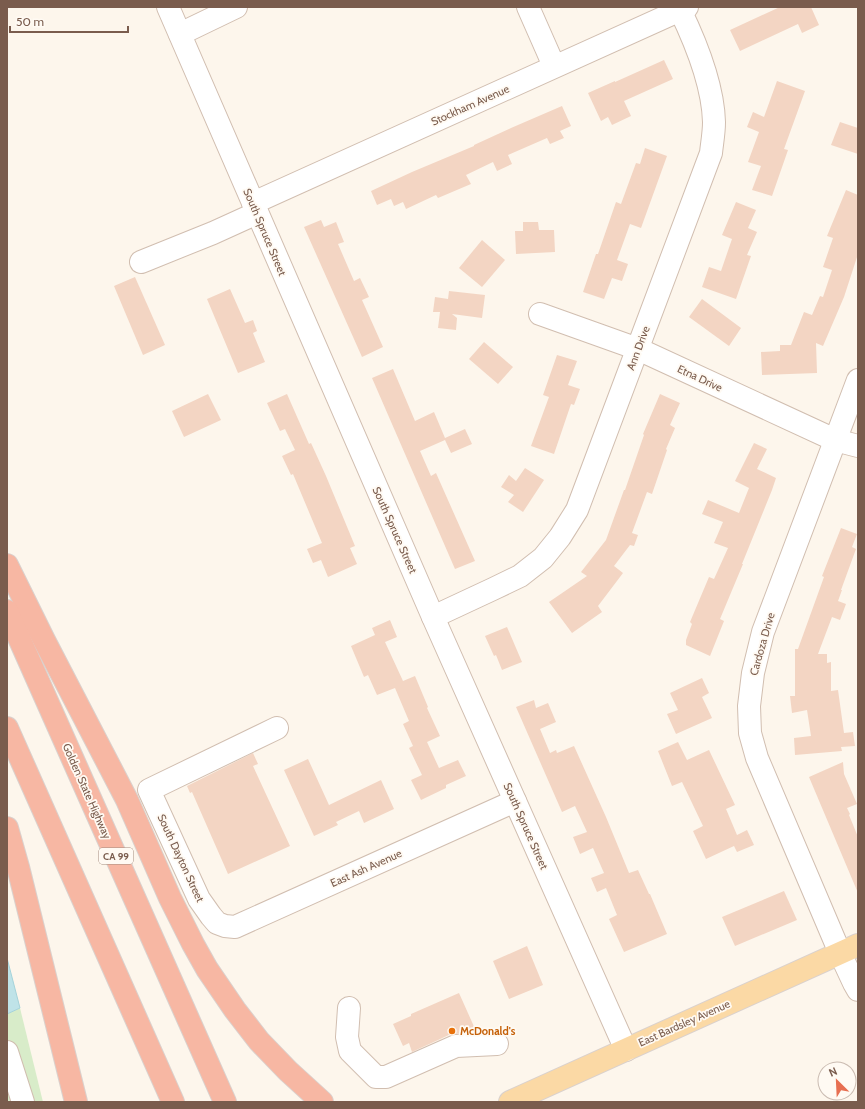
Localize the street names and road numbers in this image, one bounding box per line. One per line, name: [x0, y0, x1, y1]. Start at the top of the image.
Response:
street label: Stockham Avenue: [429, 81, 512, 129]
street label: South Spruce Street: [240, 186, 290, 278]
street label: Ann Drive: [623, 324, 653, 372]
street label: Etna Drive: [675, 361, 725, 395]
street label: South Spruce Street: [370, 484, 421, 576]
street label: Cardoza Drive: [746, 610, 778, 677]
street label: Golden State Highway: [60, 741, 115, 841]
street label: South Spruce Street: [501, 780, 552, 872]
street label: South Dayton Street: [154, 812, 208, 905]
street label: East Ash Avenue: [328, 846, 404, 890]
road number: CA 99: [99, 848, 133, 864]
street label: East Bardsley Avenue: [636, 996, 732, 1050]

